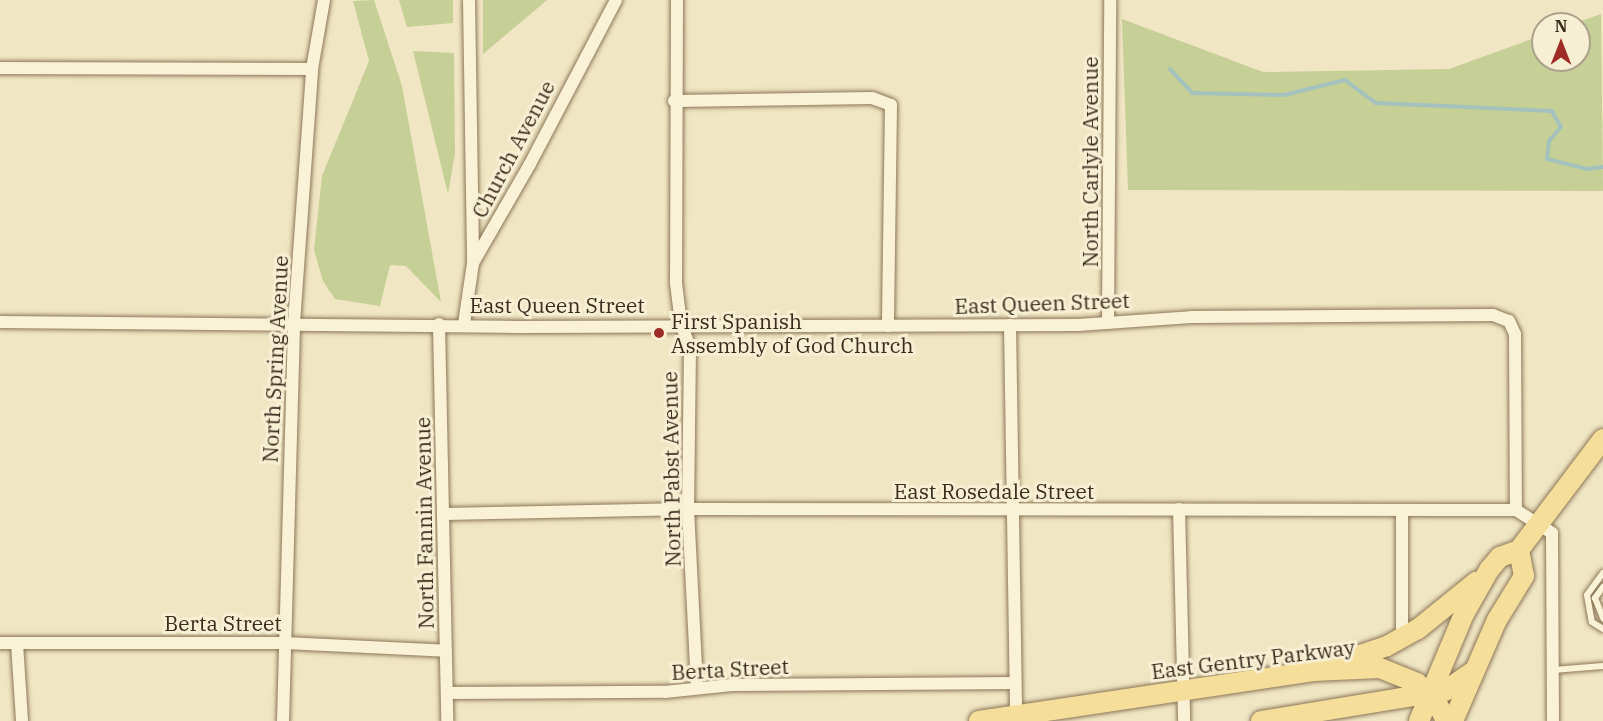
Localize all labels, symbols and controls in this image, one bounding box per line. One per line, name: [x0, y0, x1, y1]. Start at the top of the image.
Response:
north arrow: [1531, 12, 1591, 72]
text: N: [1555, 16, 1567, 36]
street label: North Carlyle Avenue: [1077, 57, 1103, 267]
street label: Church Avenue: [466, 76, 560, 222]
street label: North Spring Avenue: [257, 255, 293, 463]
street label: East Queen Street: [954, 287, 1130, 319]
street label: East Queen Street: [469, 292, 645, 318]
place label: First Spanish Assembly of God Church: [671, 308, 914, 358]
marker: First Spanish Assembly of God Church: [652, 326, 666, 340]
street label: North Pabst Avenue: [657, 371, 685, 567]
street label: North Fannin Avenue: [410, 417, 438, 629]
street label: East Rosedale Street: [894, 478, 1094, 504]
street label: Berta Street: [164, 610, 282, 636]
street label: East Gentry Parkway: [1150, 634, 1356, 684]
street label: Berta Street: [671, 653, 789, 685]

